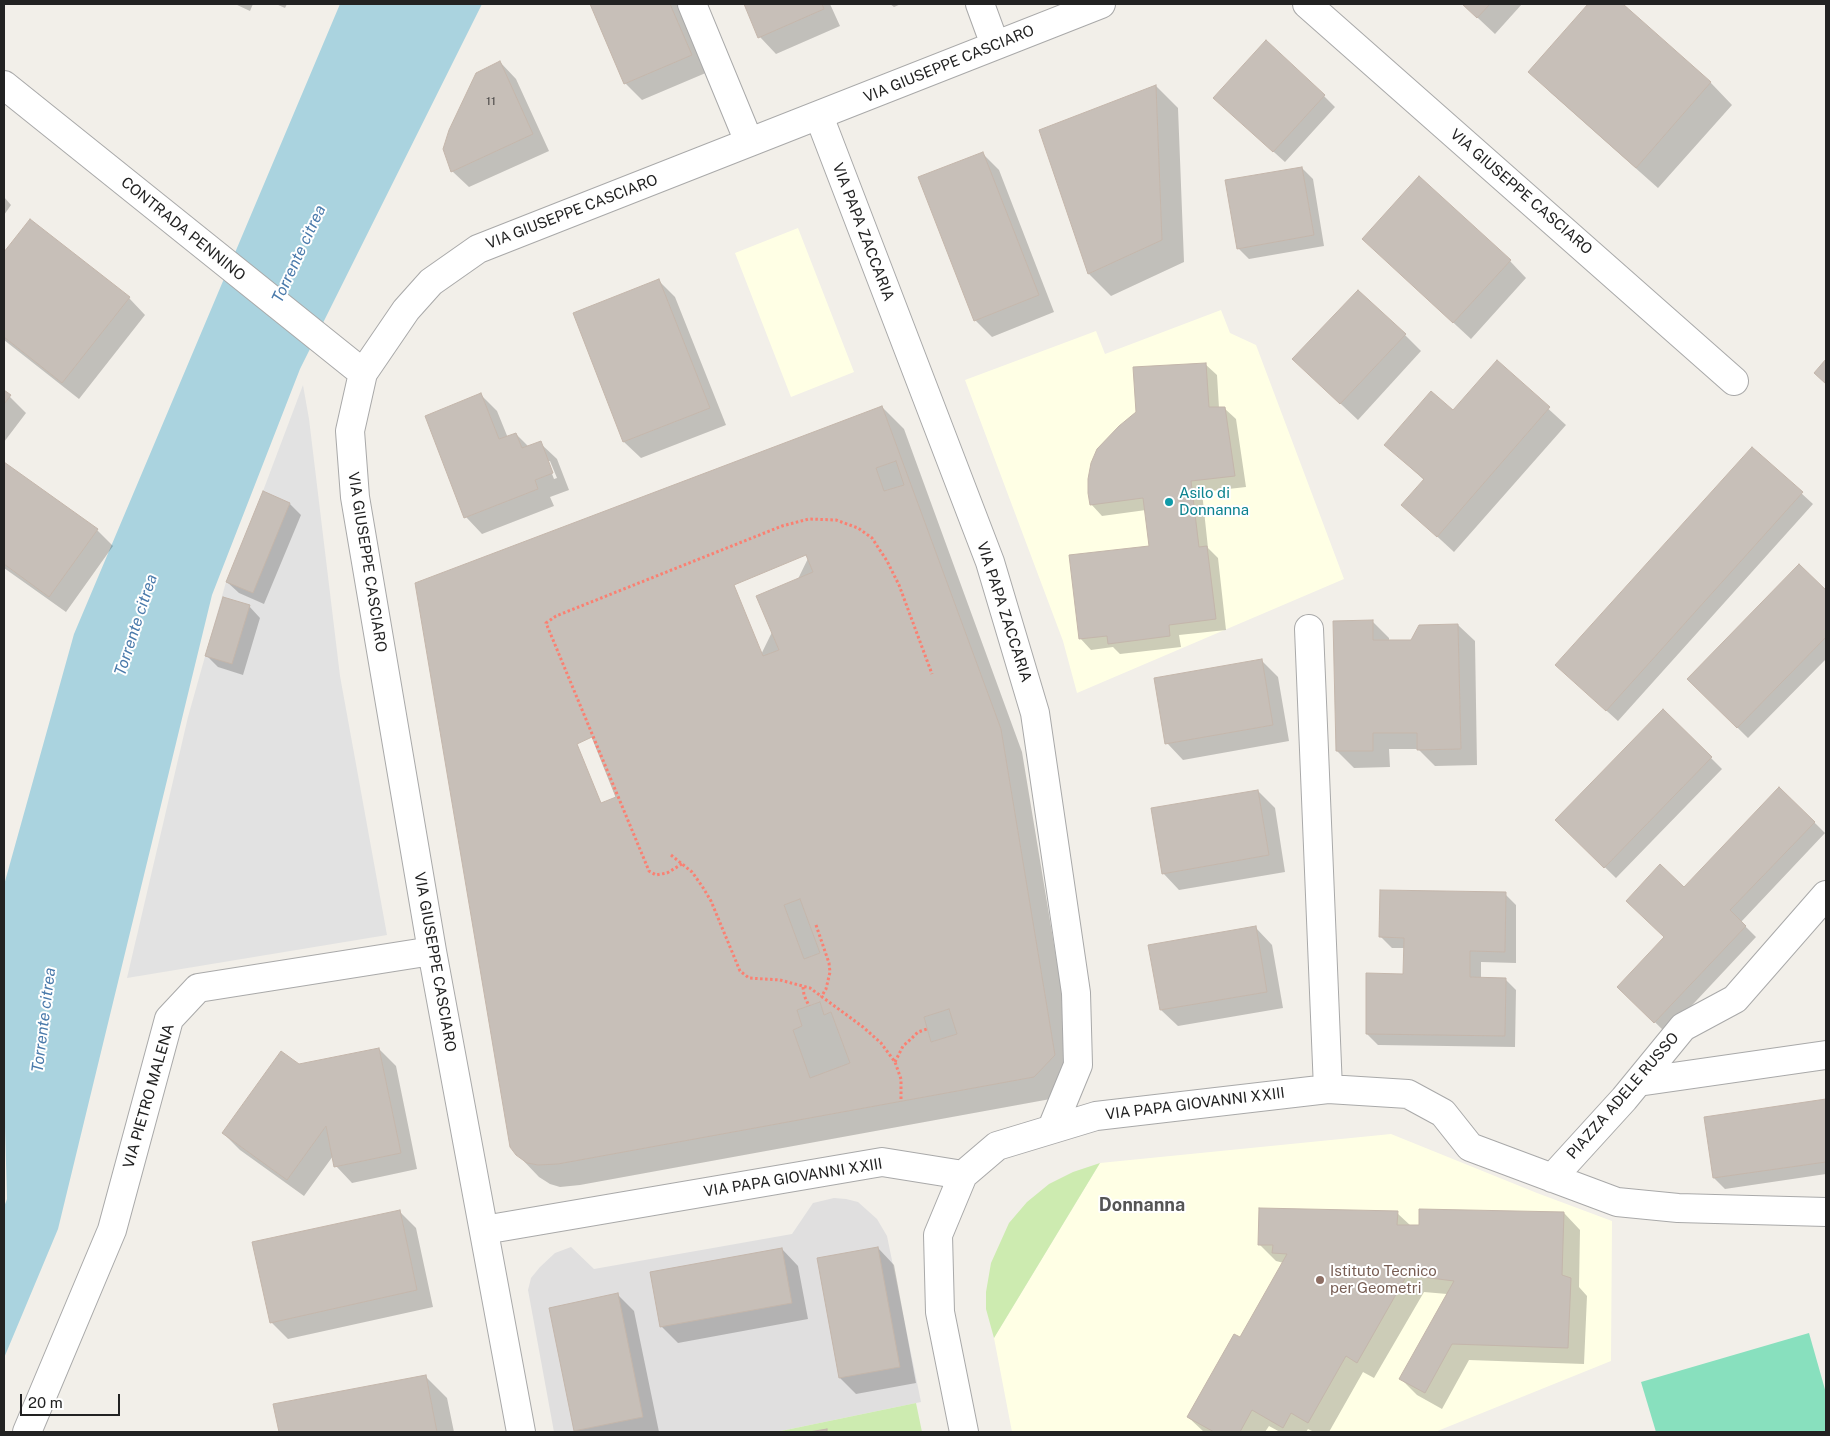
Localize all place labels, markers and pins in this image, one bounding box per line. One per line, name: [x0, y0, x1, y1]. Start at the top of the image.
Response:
place label: Asilo di Donnanna: [1179, 484, 1249, 519]
marker: Asilo di Donnanna: [1163, 496, 1175, 508]
place label: Istituto Tecnico per Geometri: [1330, 1262, 1437, 1297]
marker: Istituto Tecnico per Geometri: [1314, 1274, 1326, 1286]

